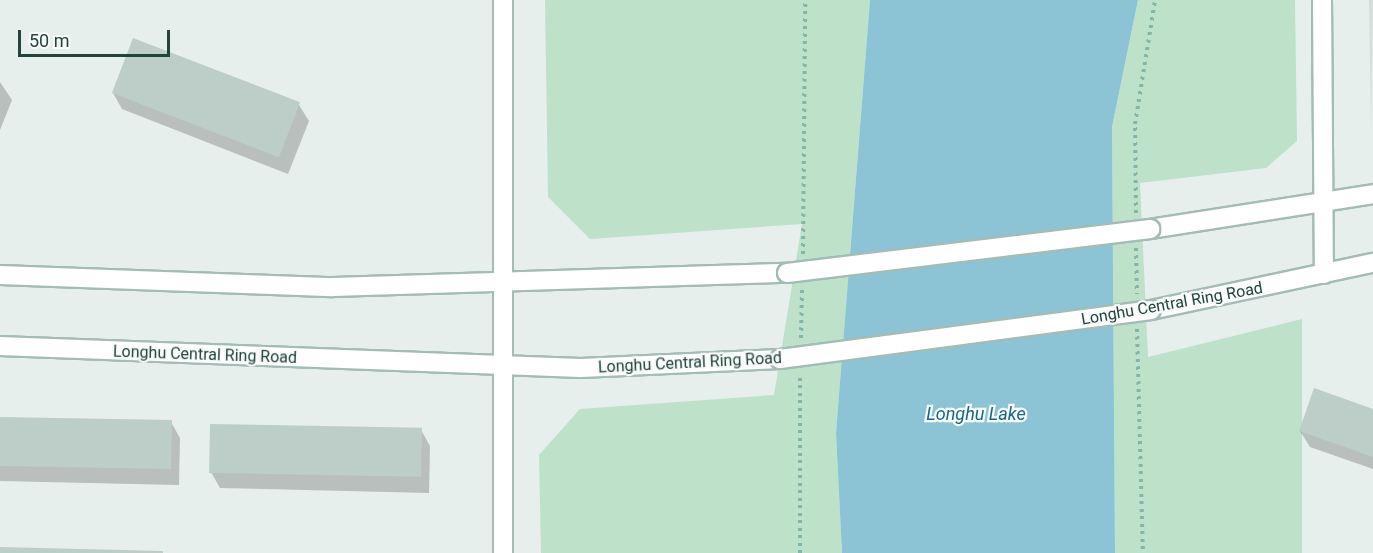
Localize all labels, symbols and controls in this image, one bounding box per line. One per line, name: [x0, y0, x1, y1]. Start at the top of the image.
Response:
scale bar: [21, 18, 172, 56]
text: 50 m: [29, 30, 69, 51]
street label: Longhu Central Ring Road: [1080, 279, 1264, 329]
street label: Longhu Central Ring Road: [113, 342, 297, 368]
street label: Longhu Central Ring Road: [598, 349, 782, 377]
water label: Longhu Lake: [926, 403, 1026, 425]

